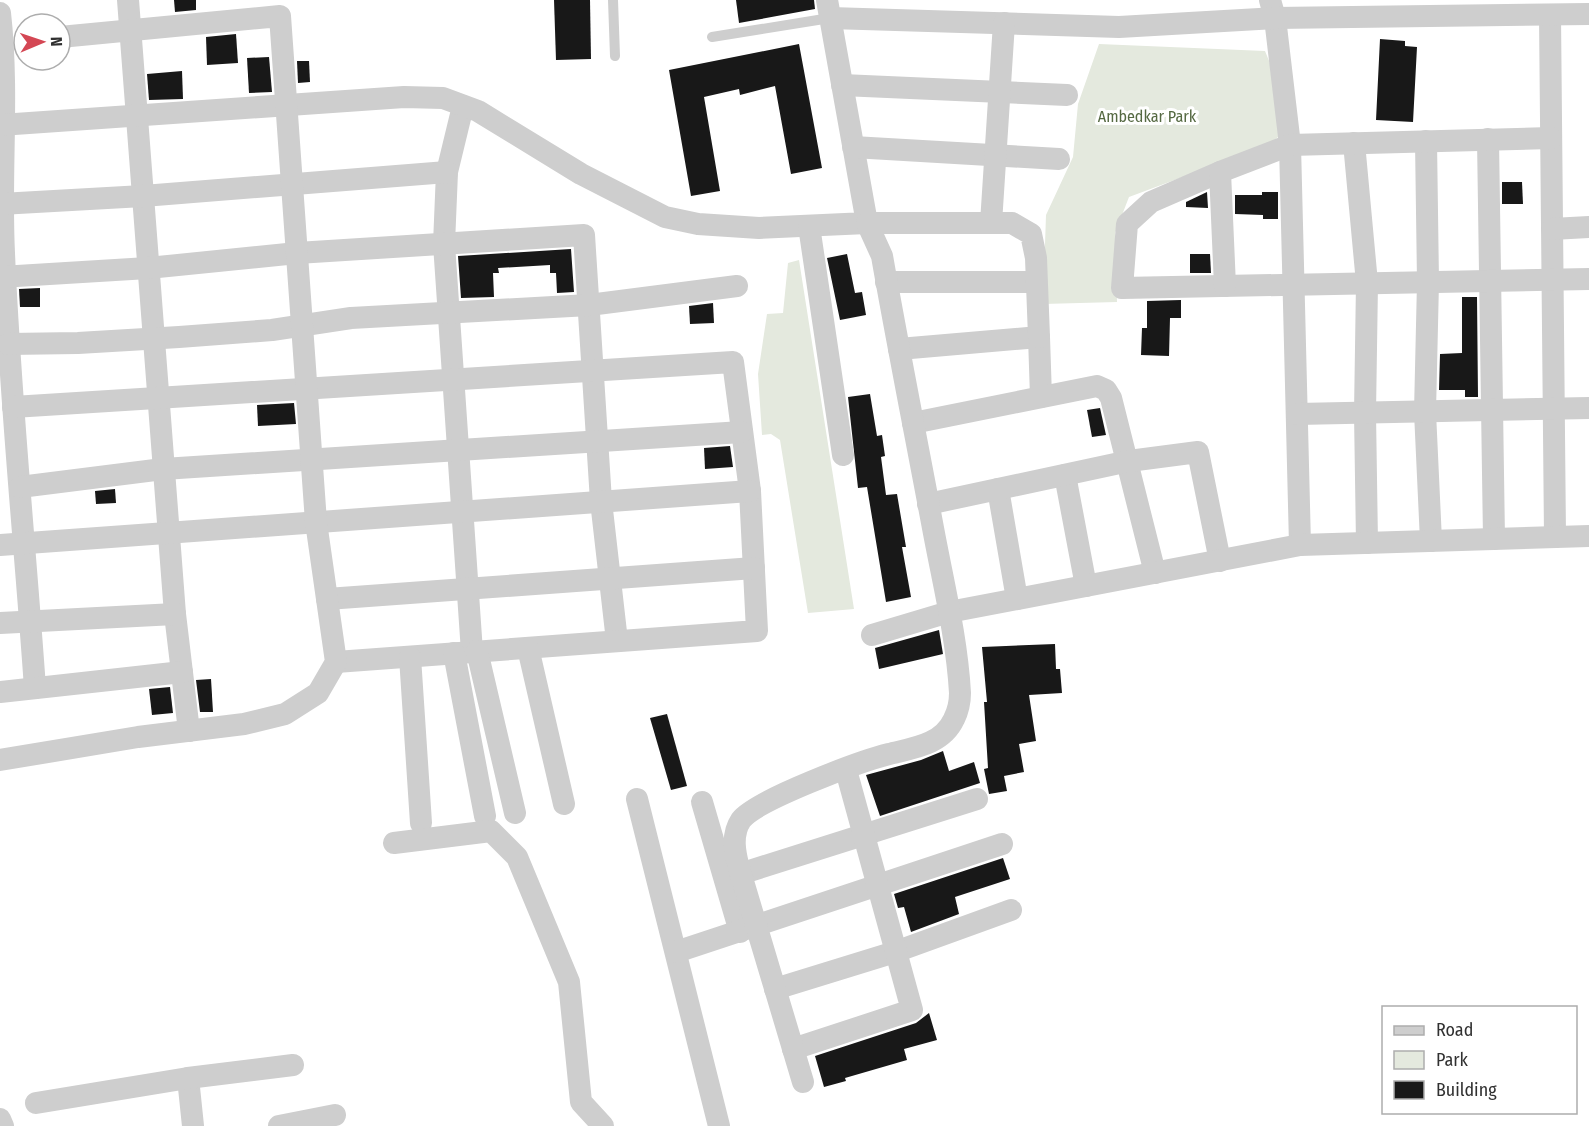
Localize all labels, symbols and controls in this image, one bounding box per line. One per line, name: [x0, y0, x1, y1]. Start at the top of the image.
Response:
north arrow: [12, 12, 72, 72]
text: N: [47, 36, 66, 47]
park label: Ambedkar Park: [1098, 107, 1197, 126]
legend: [1382, 1006, 1577, 1114]
text: Road: [1436, 1019, 1473, 1041]
text: Park: [1436, 1049, 1469, 1071]
text: Building: [1436, 1079, 1497, 1101]

